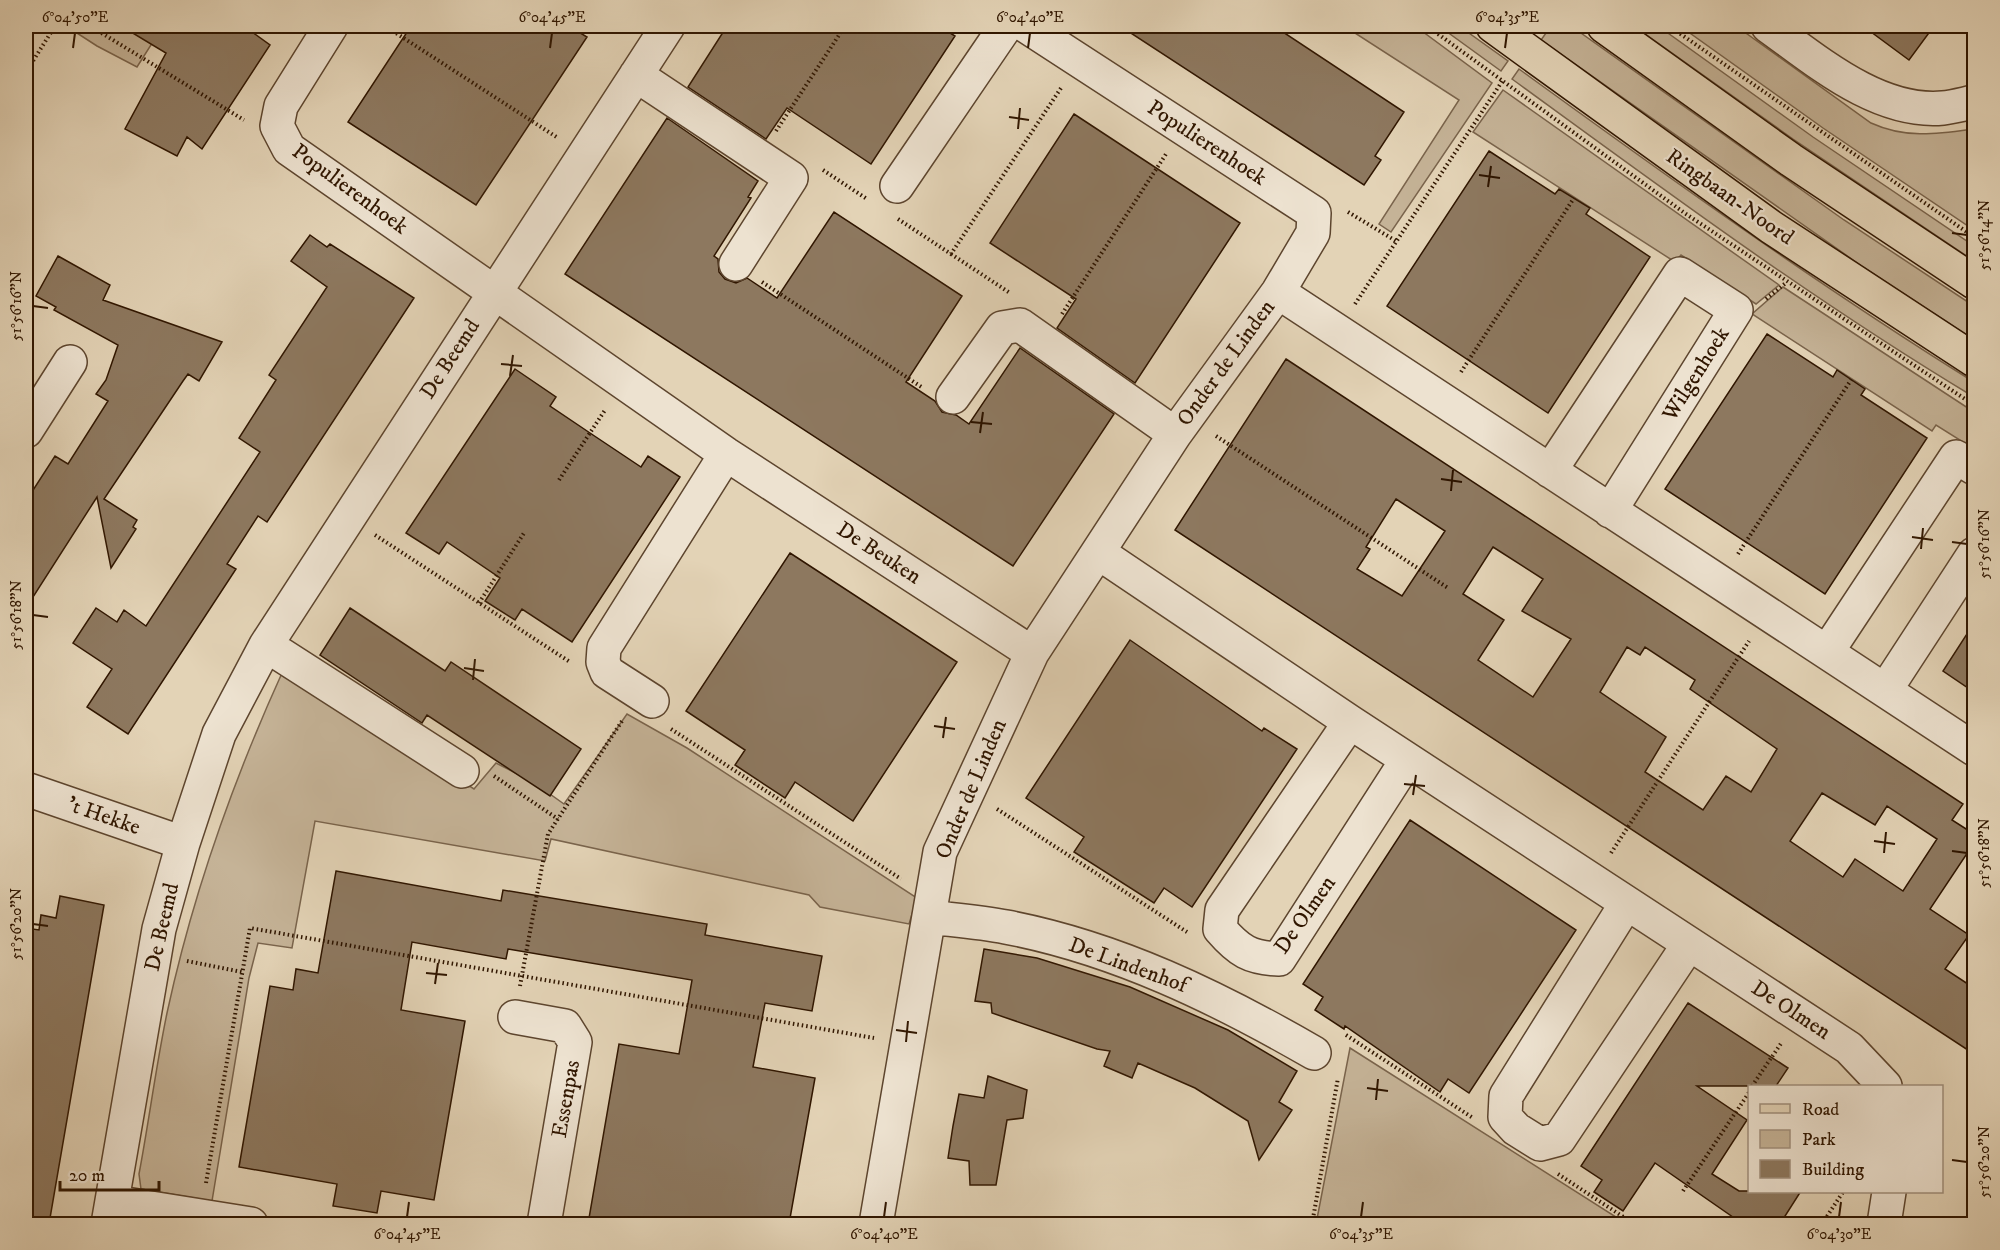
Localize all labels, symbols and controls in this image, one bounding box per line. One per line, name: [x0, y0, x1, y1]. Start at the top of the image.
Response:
text: 6°04'50"E: [42, 8, 109, 27]
text: 6°04'45"E: [518, 8, 586, 27]
text: 6°04'40"E: [996, 8, 1064, 27]
text: 6°04'35"E: [1475, 8, 1539, 27]
street label: Populierenhoek: [1142, 94, 1272, 192]
street label: Populierenhoek: [287, 138, 413, 240]
street label: Ringbaan-Noord: [1661, 143, 1799, 251]
text: 51°56'14"N: [1975, 200, 1994, 270]
text: 51°56'16"N: [7, 271, 26, 341]
street label: Onder de Linden: [1171, 294, 1281, 431]
street label: De Beemd: [414, 314, 486, 404]
street label: Wilgenhoek: [1656, 322, 1736, 427]
text: 51°56'16"N: [1975, 509, 1994, 579]
street label: De Beuken: [832, 516, 927, 591]
text: 51°56'18"N: [7, 580, 26, 650]
street label: Onder de Linden: [929, 715, 1013, 863]
street label: 't Hekke: [64, 791, 144, 841]
text: 51°56'18"N: [1975, 818, 1994, 888]
street label: De Olmen: [1268, 870, 1342, 959]
street label: De Beemd: [139, 880, 185, 974]
text: 51°56'20"N: [7, 888, 26, 960]
street label: De Lindenhof: [1065, 931, 1195, 1000]
street label: De Olmen: [1746, 974, 1836, 1046]
street label: Essenpas: [546, 1058, 586, 1140]
legend: [1748, 1085, 1943, 1193]
text: Road: [1802, 1099, 1839, 1121]
text: 51°56'20"N: [1975, 1126, 1994, 1198]
text: Park: [1802, 1129, 1836, 1151]
scale bar: [60, 1154, 159, 1192]
text: Building: [1802, 1159, 1864, 1181]
text: 20 m: [69, 1165, 105, 1187]
text: 6°04'45"E: [373, 1225, 441, 1244]
text: 6°04'40"E: [850, 1225, 918, 1244]
text: 6°04'35"E: [1329, 1225, 1393, 1244]
text: 6°04'30"E: [1807, 1225, 1872, 1244]

